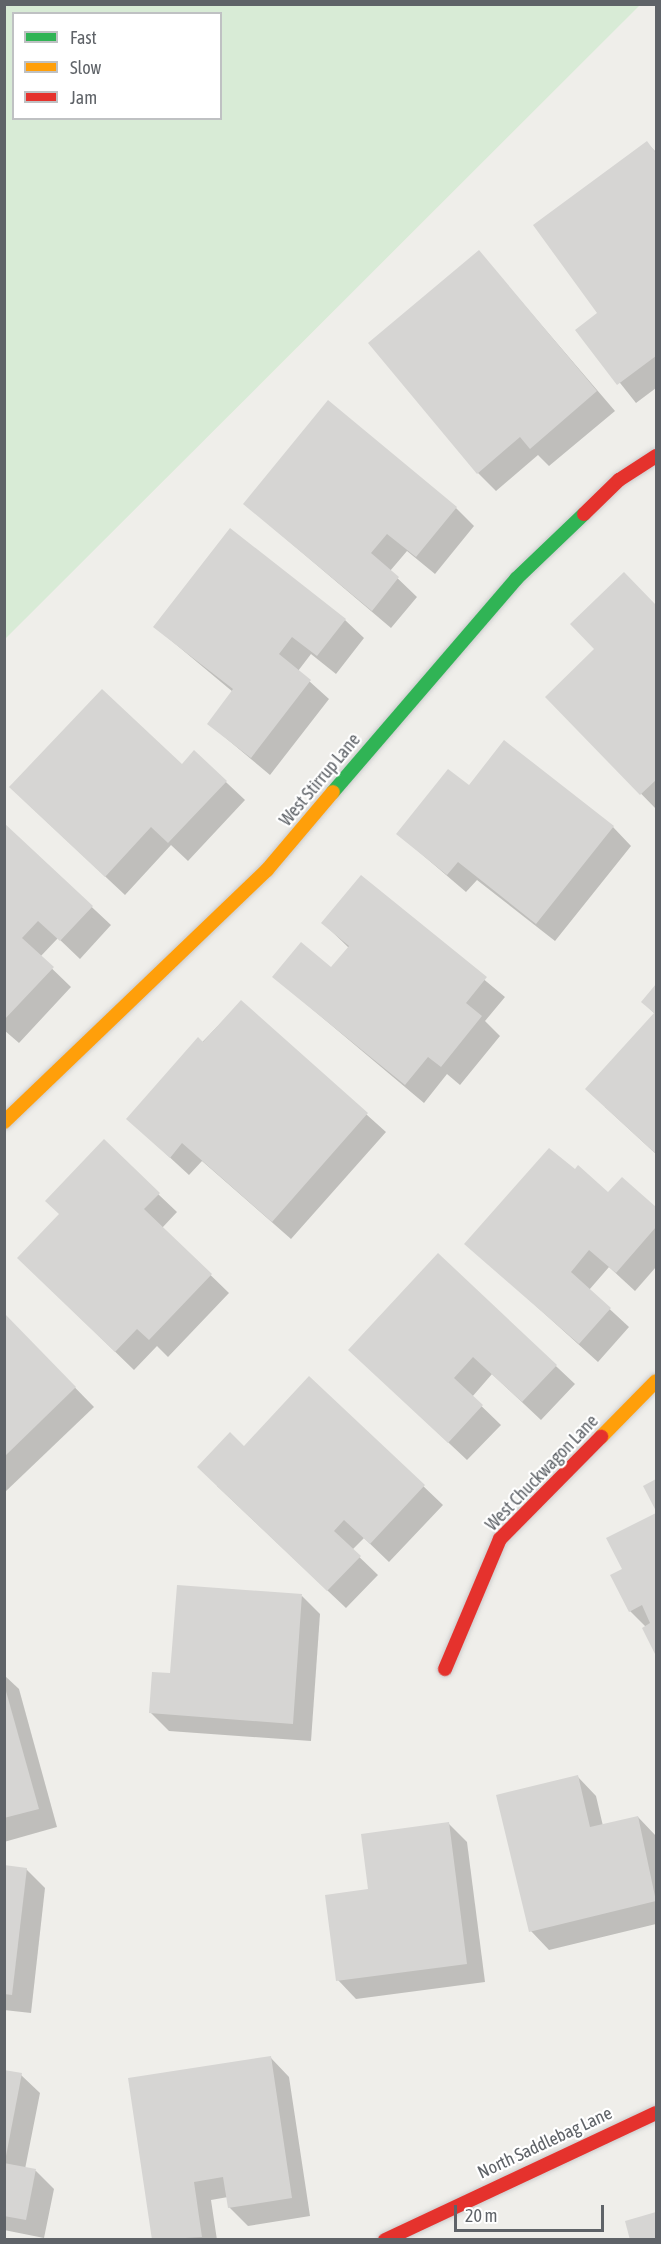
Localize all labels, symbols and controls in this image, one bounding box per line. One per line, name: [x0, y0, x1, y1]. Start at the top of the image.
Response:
legend: [12, 12, 222, 120]
text: Fast: [70, 27, 97, 48]
text: Slow: [70, 57, 101, 78]
text: Jam: [70, 87, 97, 108]
street label: West Stirrup Lane: [275, 729, 365, 831]
street label: West Chuckwagon Lane: [481, 1410, 603, 1536]
street label: North Saddlebag Lane: [474, 2102, 616, 2184]
scale bar: [457, 2193, 607, 2231]
text: 20 m: [465, 2205, 497, 2226]

